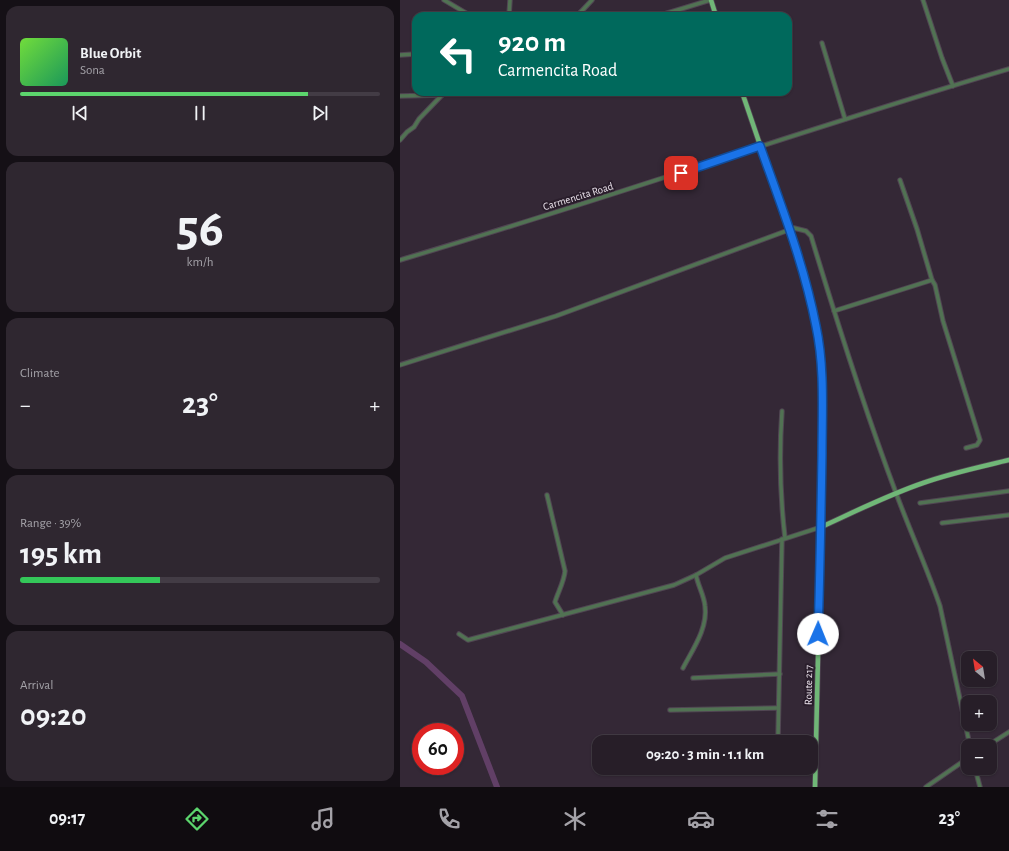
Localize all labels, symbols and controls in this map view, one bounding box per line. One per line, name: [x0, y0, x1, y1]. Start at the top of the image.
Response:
icon: left: [432, 28, 484, 80]
text: 920 m: [498, 29, 566, 57]
text: Blue Orbit: [80, 46, 141, 61]
text: Carmencita Road: [498, 62, 617, 80]
text: Sona: [80, 64, 105, 77]
icon: previous: [69, 102, 91, 124]
icon: pause: [189, 102, 211, 124]
icon: next: [309, 102, 331, 124]
pin: [664, 156, 698, 190]
icon: arrive: [670, 162, 692, 184]
street label: Carmencita Road: [542, 180, 615, 212]
text: 56: [176, 203, 224, 255]
text: km/h: [187, 256, 213, 269]
text: Climate: [20, 367, 59, 380]
text: 23°: [182, 389, 218, 419]
text: −: [20, 394, 31, 416]
text: +: [369, 394, 380, 416]
text: Range · 39%: [20, 517, 81, 530]
text: 195 km: [20, 539, 102, 569]
position arrow: [797, 613, 839, 655]
north arrow: [961, 651, 997, 687]
map controls: [961, 651, 997, 775]
street label: Route 217: [803, 664, 814, 705]
text: Arrival: [20, 679, 53, 692]
button: +: [961, 695, 997, 731]
text: 09:20: [20, 701, 87, 731]
speed limit sign: 60: [412, 723, 464, 775]
button: −: [961, 739, 997, 775]
text: 09:20 · 3 min · 1.1 km: [646, 747, 764, 762]
icon: directions: [183, 805, 211, 833]
icon: music: [309, 805, 337, 833]
icon: phone: [435, 805, 463, 833]
icon: climate: [561, 805, 589, 833]
icon: car: [687, 805, 715, 833]
icon: filters: [813, 805, 841, 833]
text: 09:17: [49, 810, 85, 828]
text: 23°: [939, 810, 960, 828]

